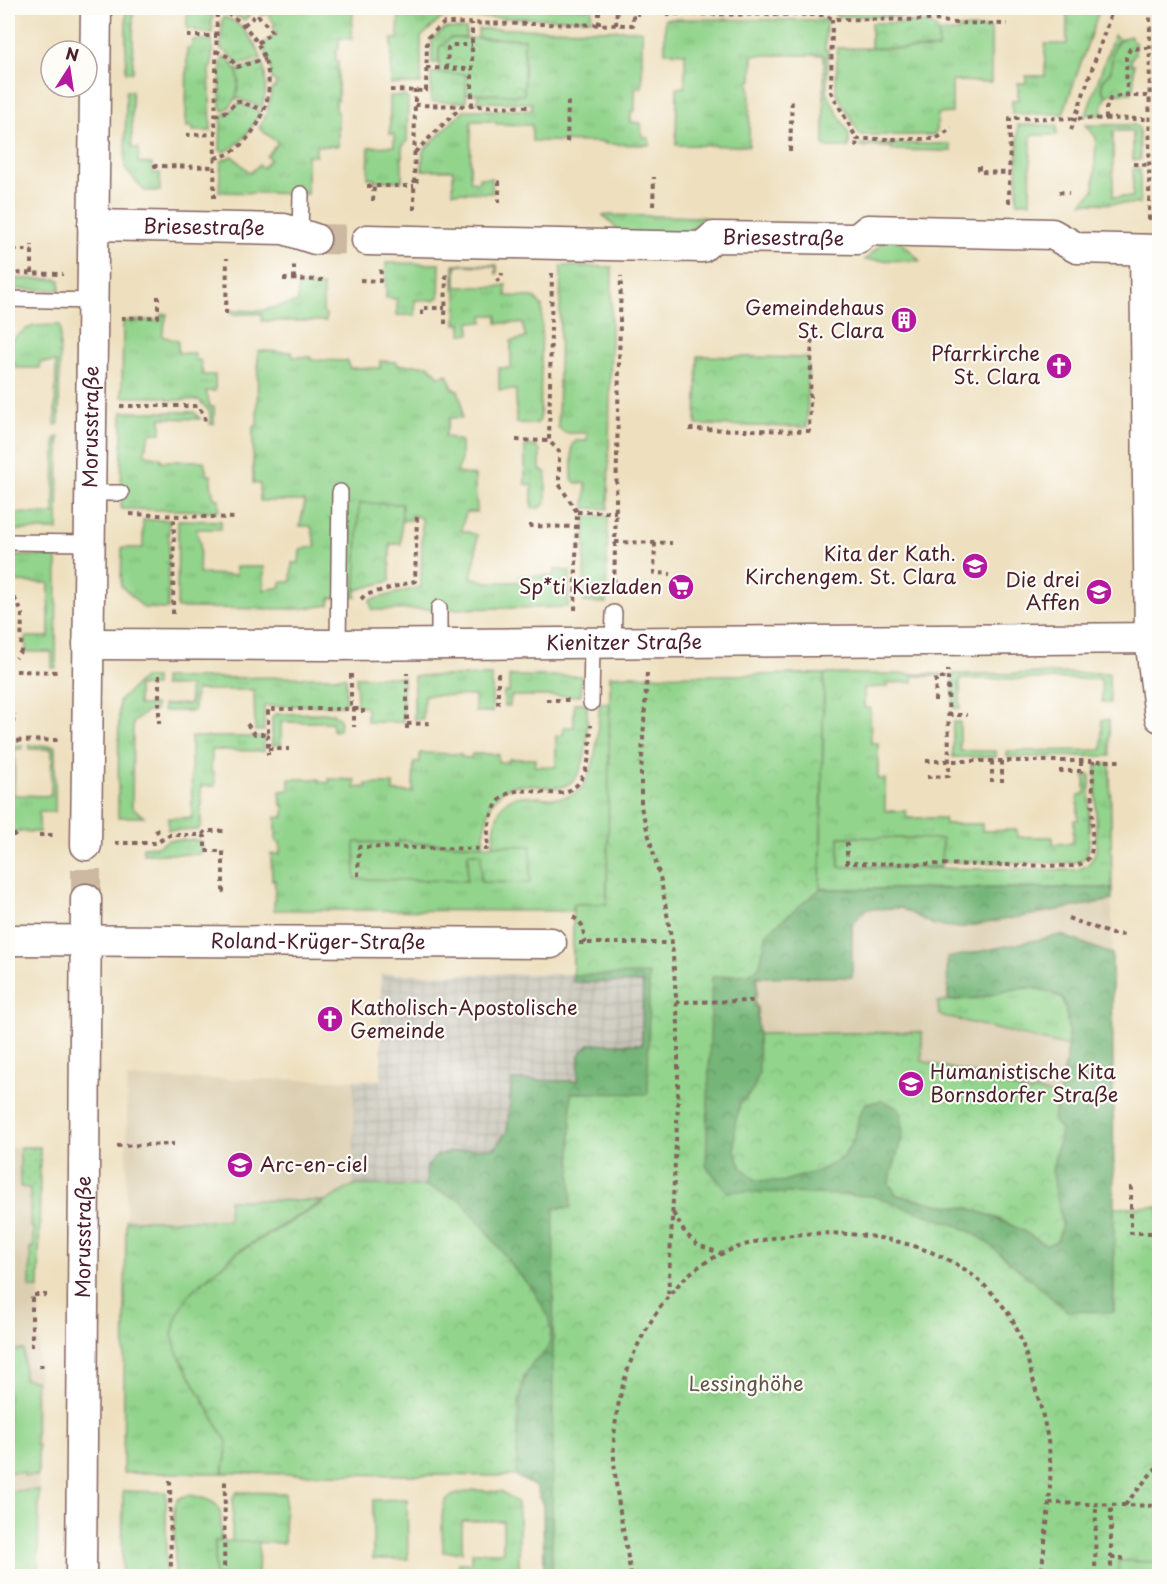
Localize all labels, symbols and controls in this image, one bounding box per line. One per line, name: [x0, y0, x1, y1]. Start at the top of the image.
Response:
north arrow: [39, 39, 99, 99]
text: N: [64, 40, 81, 66]
street label: Briesestraße: [143, 210, 265, 243]
street label: Briesestraße: [722, 221, 844, 253]
place label: Gemeindehaus St. Clara: [745, 292, 884, 345]
building icon: Gemeindehaus St. Clara: [889, 305, 919, 335]
place label: Pfarrkirche St. Clara: [931, 338, 1040, 391]
church icon: Pfarrkirche St. Clara: [1044, 351, 1074, 381]
street label: Morusstraße: [74, 366, 106, 488]
place label: Kita der Kath. Kirchengem. St. Clara: [745, 538, 956, 591]
school or university icon: Kita der Kath. Kirchengem. St. Clara: [960, 551, 990, 581]
place label: Die drei Affen: [1006, 564, 1080, 617]
place label: Sp*ti Kiezladen: [519, 571, 662, 601]
supermarket icon: Sp*ti Kiezladen: [666, 572, 696, 602]
school or university icon: Die drei Affen: [1084, 577, 1114, 607]
street label: Kienitzer Straße: [546, 626, 702, 657]
street label: Roland-Krüger-Straße: [211, 925, 425, 956]
place label: Katholisch-Apostolische Gemeinde: [350, 992, 578, 1045]
church icon: Katholisch-Apostolische Gemeinde: [315, 1004, 345, 1034]
place label: Humanistische Kita Bornsdorfer Straße: [930, 1056, 1118, 1109]
school or university icon: Humanistische Kita Bornsdorfer Straße: [896, 1069, 926, 1099]
place label: Arc-en-ciel: [260, 1149, 368, 1179]
school or university icon: Arc-en-ciel: [225, 1150, 255, 1180]
street label: Morusstraße: [67, 1176, 98, 1298]
park label: Lessinghöhe: [688, 1368, 804, 1398]

